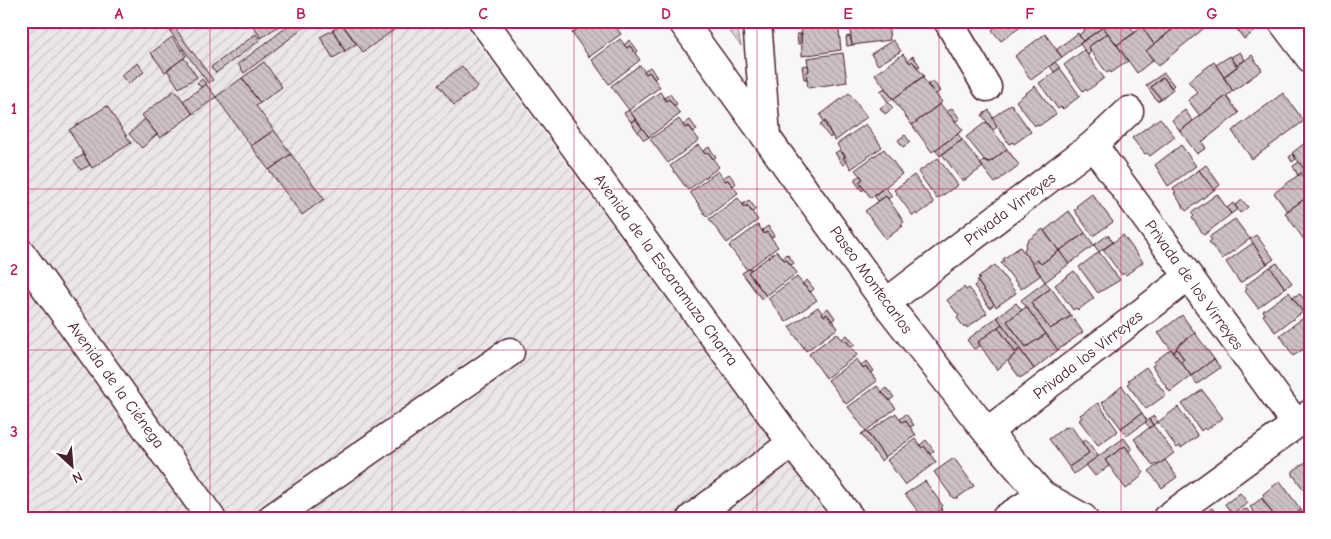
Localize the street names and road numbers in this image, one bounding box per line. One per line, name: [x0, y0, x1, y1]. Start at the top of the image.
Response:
street label: Privada Virreyes: [961, 169, 1060, 249]
street label: Avenida de la Escaramuza Charra: [590, 171, 742, 369]
street label: Privada de los Virreyes: [1141, 217, 1247, 353]
street label: Paseo Montecarlos: [826, 223, 916, 338]
street label: Privada los Virreyes: [1030, 307, 1146, 403]
street label: Avenida de la Ciénega: [64, 318, 168, 452]

